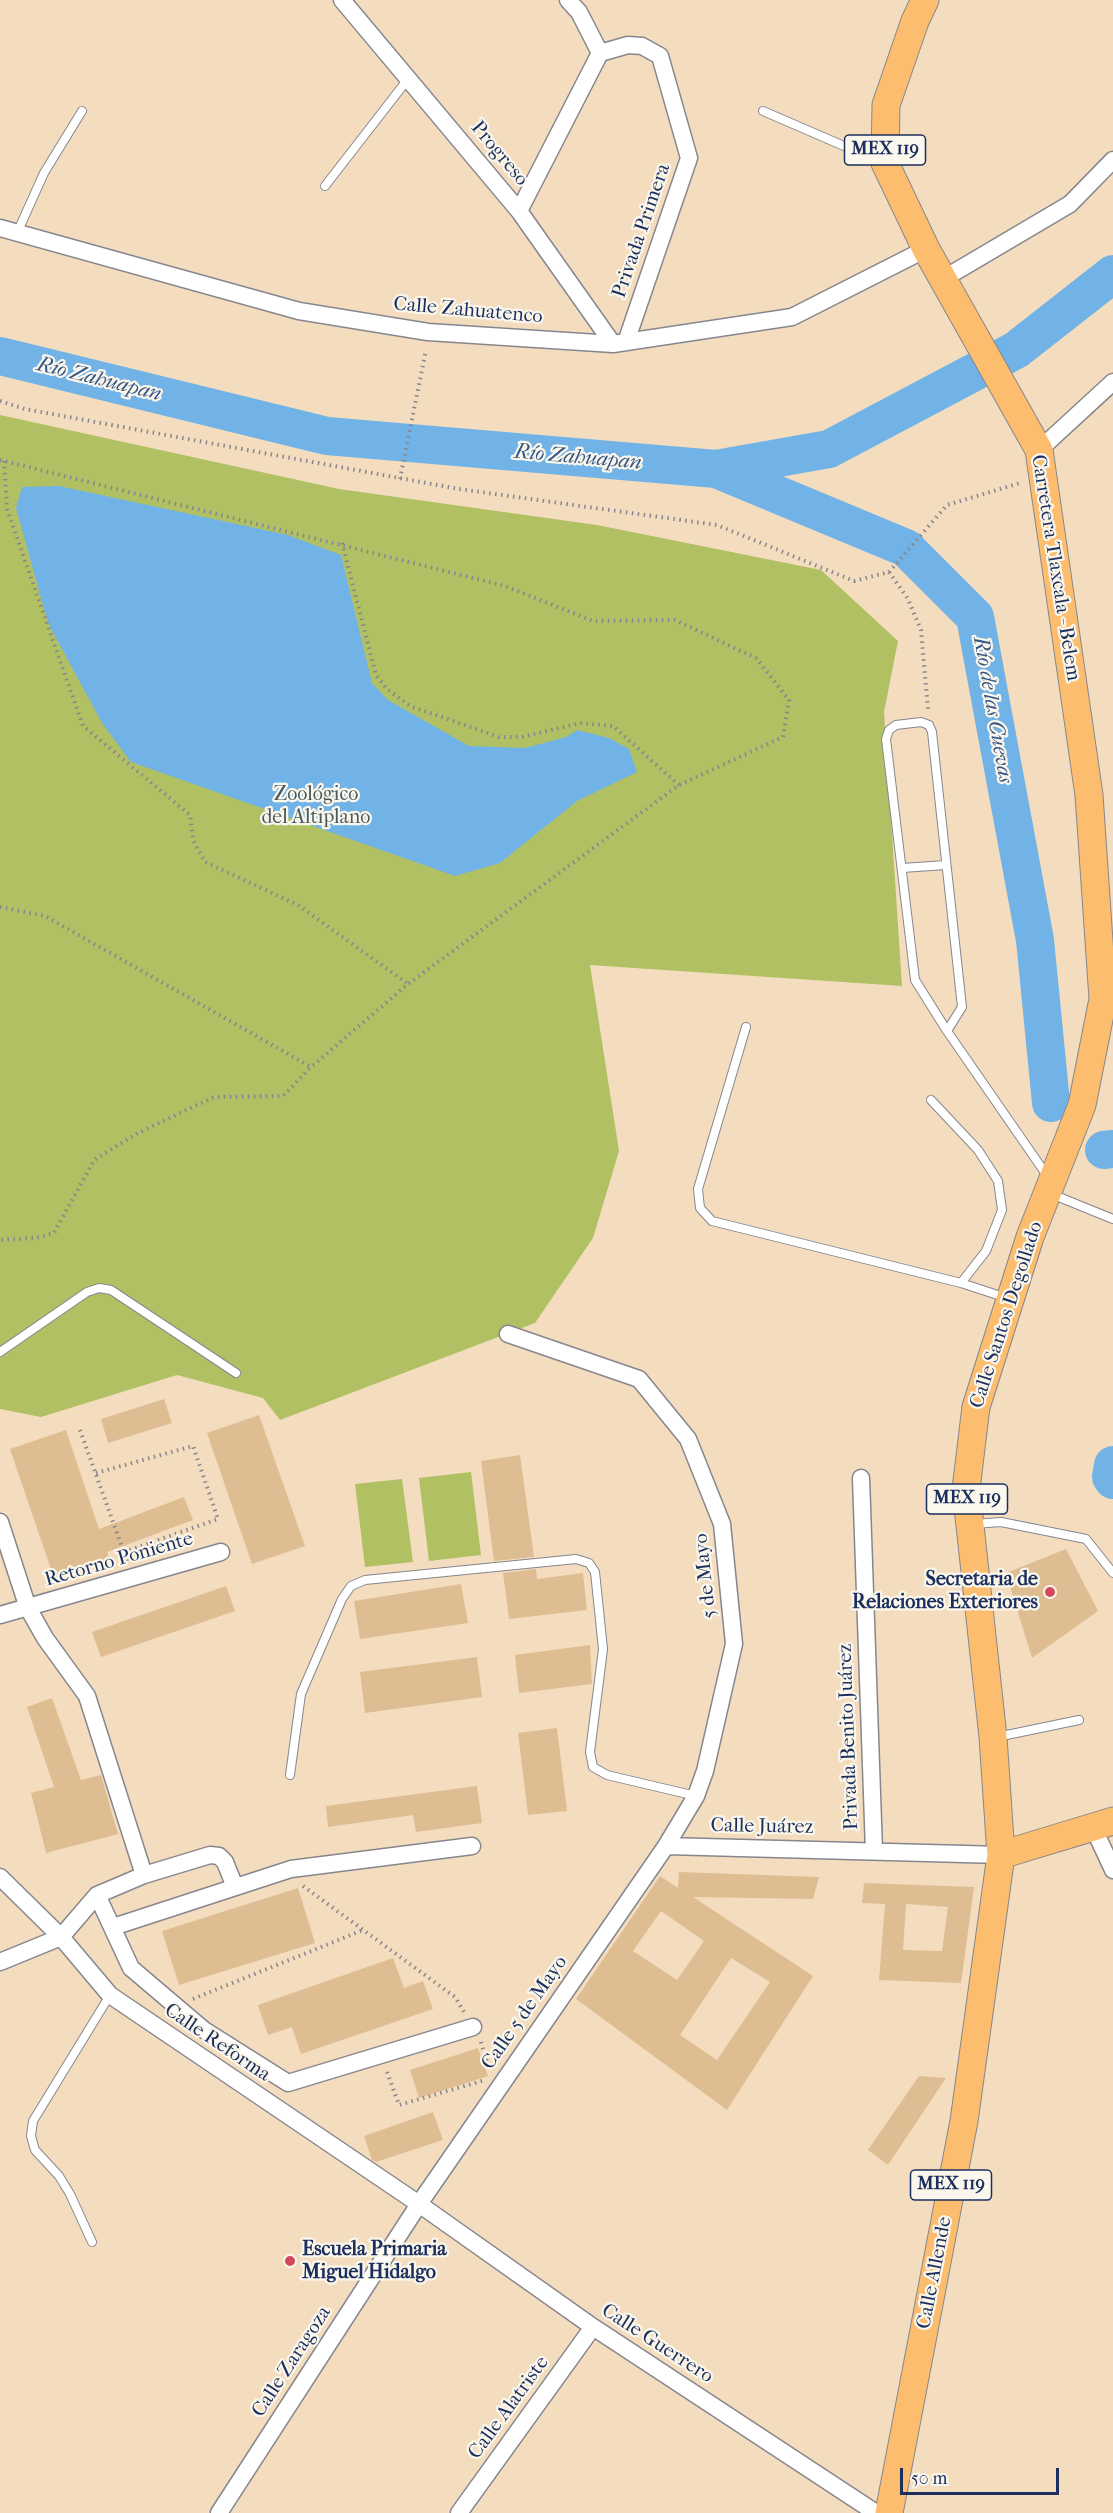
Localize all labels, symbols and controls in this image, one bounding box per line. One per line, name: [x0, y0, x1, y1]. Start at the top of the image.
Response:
street label: Progreso: [465, 117, 533, 191]
road number: MEX 119: [844, 135, 926, 165]
street label: Privada Primera: [608, 161, 676, 301]
street label: Calle Zahuatenco: [392, 293, 544, 329]
water label: Río Zahuapan: [34, 352, 164, 408]
water label: Río Zahuapan: [513, 440, 643, 476]
street label: Carretera Tlaxcala - Belem: [1025, 453, 1085, 683]
water label: Río de las Cuevas: [967, 635, 1017, 785]
park label: Zoológico del Altiplano: [261, 783, 371, 830]
street label: Calle Santos Degollado: [965, 1219, 1049, 1411]
road number: MEX 119: [926, 1484, 1008, 1514]
street label: Retorno Poniente: [42, 1527, 196, 1593]
street label: 5 de Mayo: [690, 1532, 722, 1620]
place label: Secretaria de Relaciones Exteriores: [852, 1568, 1038, 1615]
marker: Secretaria de Relaciones Exteriores: [1043, 1585, 1057, 1599]
street label: Privada Benito Juárez: [834, 1643, 864, 1831]
street label: Calle Juárez: [710, 1814, 814, 1840]
street label: Calle 5 de Mayo: [477, 1951, 573, 2075]
street label: Calle Reforma: [159, 1999, 275, 2087]
road number: MEX 119: [910, 2170, 992, 2200]
street label: Calle Allende: [912, 2215, 958, 2331]
place label: Escuela Primaria Miguel Hidalgo: [302, 2238, 447, 2285]
marker: Escuela Primaria Miguel Hidalgo: [283, 2254, 297, 2268]
street label: Calle Guerrero: [597, 2299, 717, 2389]
street label: Calle Zaragoza: [247, 2302, 337, 2422]
street label: Calle Alatriste: [464, 2352, 554, 2464]
scale bar: [903, 2456, 1062, 2494]
text: 50 m: [911, 2468, 947, 2489]

